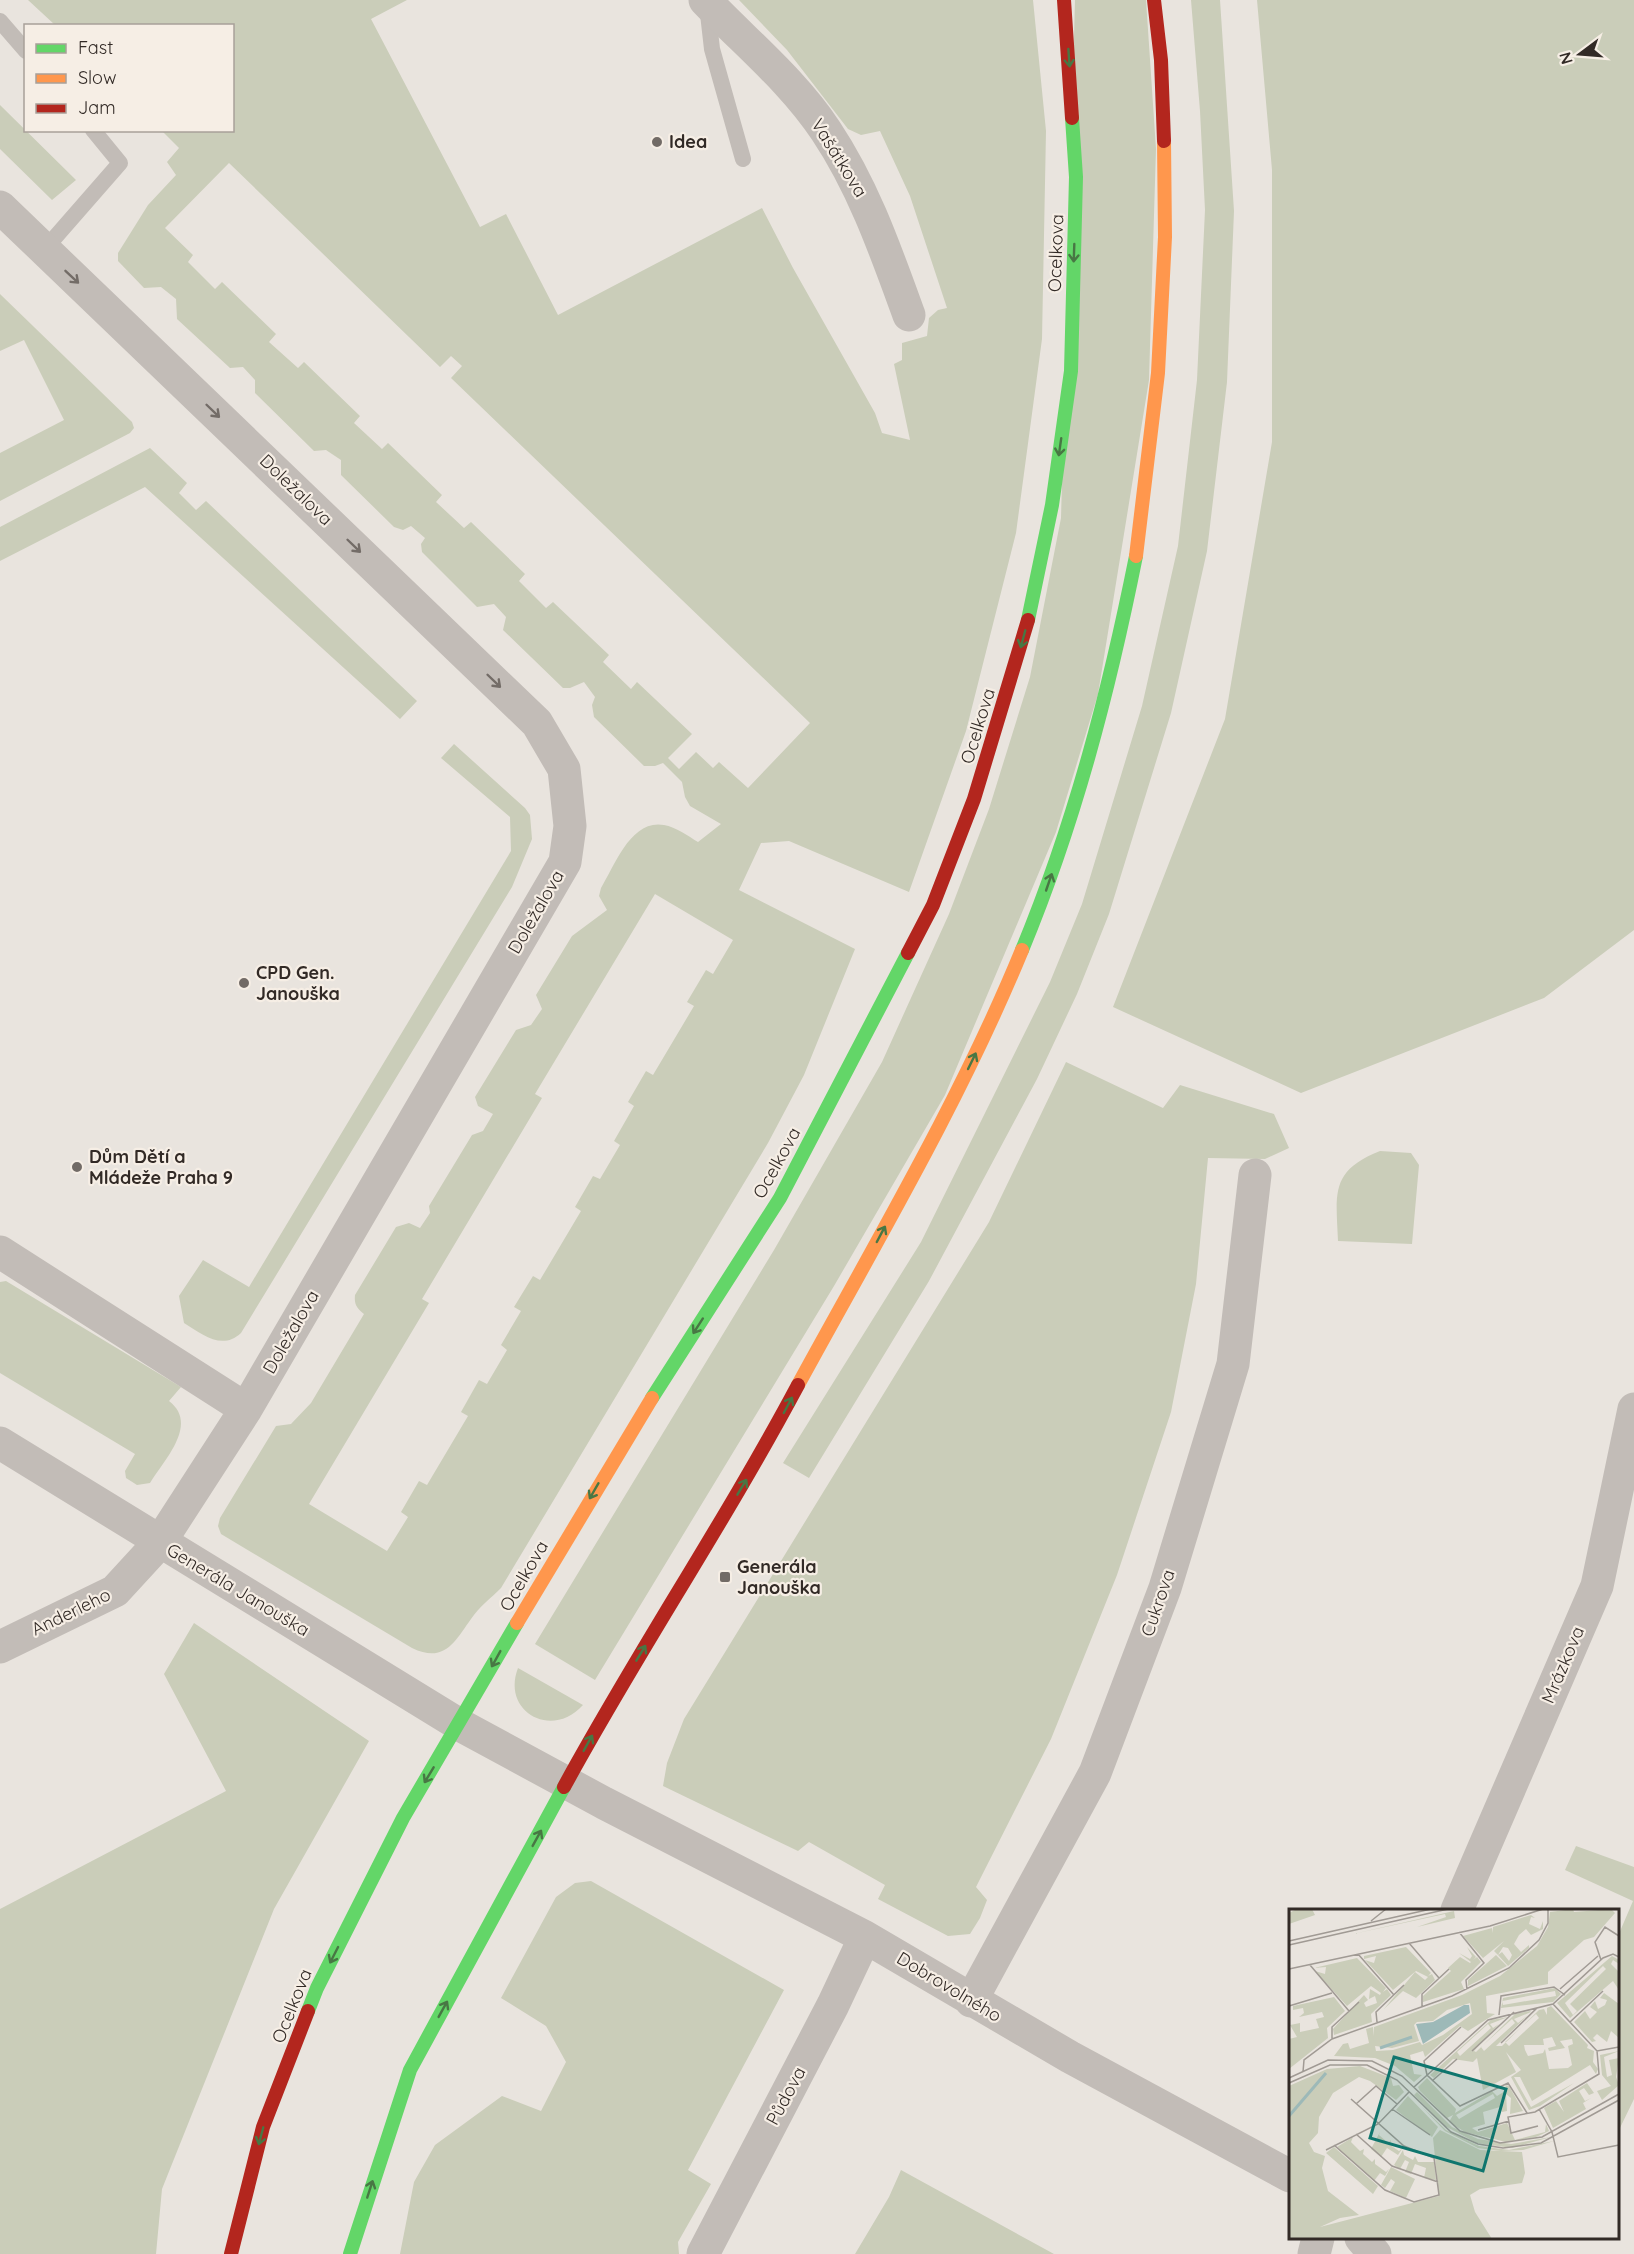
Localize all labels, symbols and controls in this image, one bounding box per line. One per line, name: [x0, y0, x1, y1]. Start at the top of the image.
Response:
legend: [24, 24, 234, 132]
north arrow: [1550, 24, 1610, 84]
text: Fast: [78, 36, 113, 59]
one-way arrow: [1064, 48, 1075, 68]
text: N: [1554, 50, 1577, 67]
text: Slow: [78, 66, 116, 89]
text: Jam: [78, 96, 116, 119]
street label: Vašátkova: [806, 114, 873, 201]
place label: Idea: [669, 130, 707, 153]
marker: Idea: [650, 135, 664, 149]
street label: Ocelkova: [1043, 214, 1068, 292]
one-way arrow: [1068, 242, 1080, 262]
one-way arrow: [64, 270, 79, 284]
one-way arrow: [206, 404, 221, 418]
one-way arrow: [1054, 437, 1065, 457]
street label: Doležalova: [255, 449, 338, 530]
one-way arrow: [346, 539, 361, 553]
one-way arrow: [1017, 629, 1028, 648]
one-way arrow: [487, 674, 502, 689]
street label: Ocelkova: [955, 685, 1000, 767]
street label: Doležalova: [502, 866, 569, 958]
one-way arrow: [1045, 874, 1056, 892]
place label: CPD Gen. Janouška: [256, 961, 340, 1005]
marker: CPD Gen. Janouška: [237, 976, 251, 990]
one-way arrow: [967, 1053, 978, 1071]
street label: Ocelkova: [748, 1123, 806, 1202]
place label: Dům Dětí a Mládeže Praha 9: [89, 1145, 233, 1189]
marker: Dům Dětí a Mládeže Praha 9: [70, 1160, 84, 1174]
one-way arrow: [875, 1226, 887, 1243]
street label: Doležalova: [257, 1286, 324, 1378]
one-way arrow: [692, 1317, 704, 1334]
one-way arrow: [783, 1397, 794, 1415]
one-way arrow: [736, 1479, 748, 1496]
one-way arrow: [588, 1482, 600, 1499]
street label: Ocelkova: [494, 1536, 553, 1615]
street label: Generála Janouška: [163, 1538, 314, 1641]
place label: Generála Janouška: [737, 1555, 821, 1599]
street label: Cukrova: [1135, 1566, 1180, 1639]
marker: Generála Janouška: [718, 1570, 732, 1584]
street label: Anderleho: [27, 1583, 114, 1641]
street label: Mrázkova: [1536, 1623, 1589, 1707]
one-way arrow: [635, 1645, 647, 1662]
one-way arrow: [490, 1650, 501, 1668]
one-way arrow: [583, 1735, 595, 1752]
one-way arrow: [423, 1766, 435, 1783]
one-way arrow: [531, 1830, 543, 1847]
inset map: [1289, 1909, 1619, 2239]
one-way arrow: [327, 1945, 339, 1963]
street label: Dobrovolného: [893, 1946, 1006, 2027]
street label: Ocelkova: [266, 1965, 317, 2046]
one-way arrow: [438, 2001, 449, 2019]
street label: Půdova: [761, 2063, 810, 2129]
one-way arrow: [255, 2126, 267, 2145]
one-way arrow: [366, 2181, 377, 2199]

